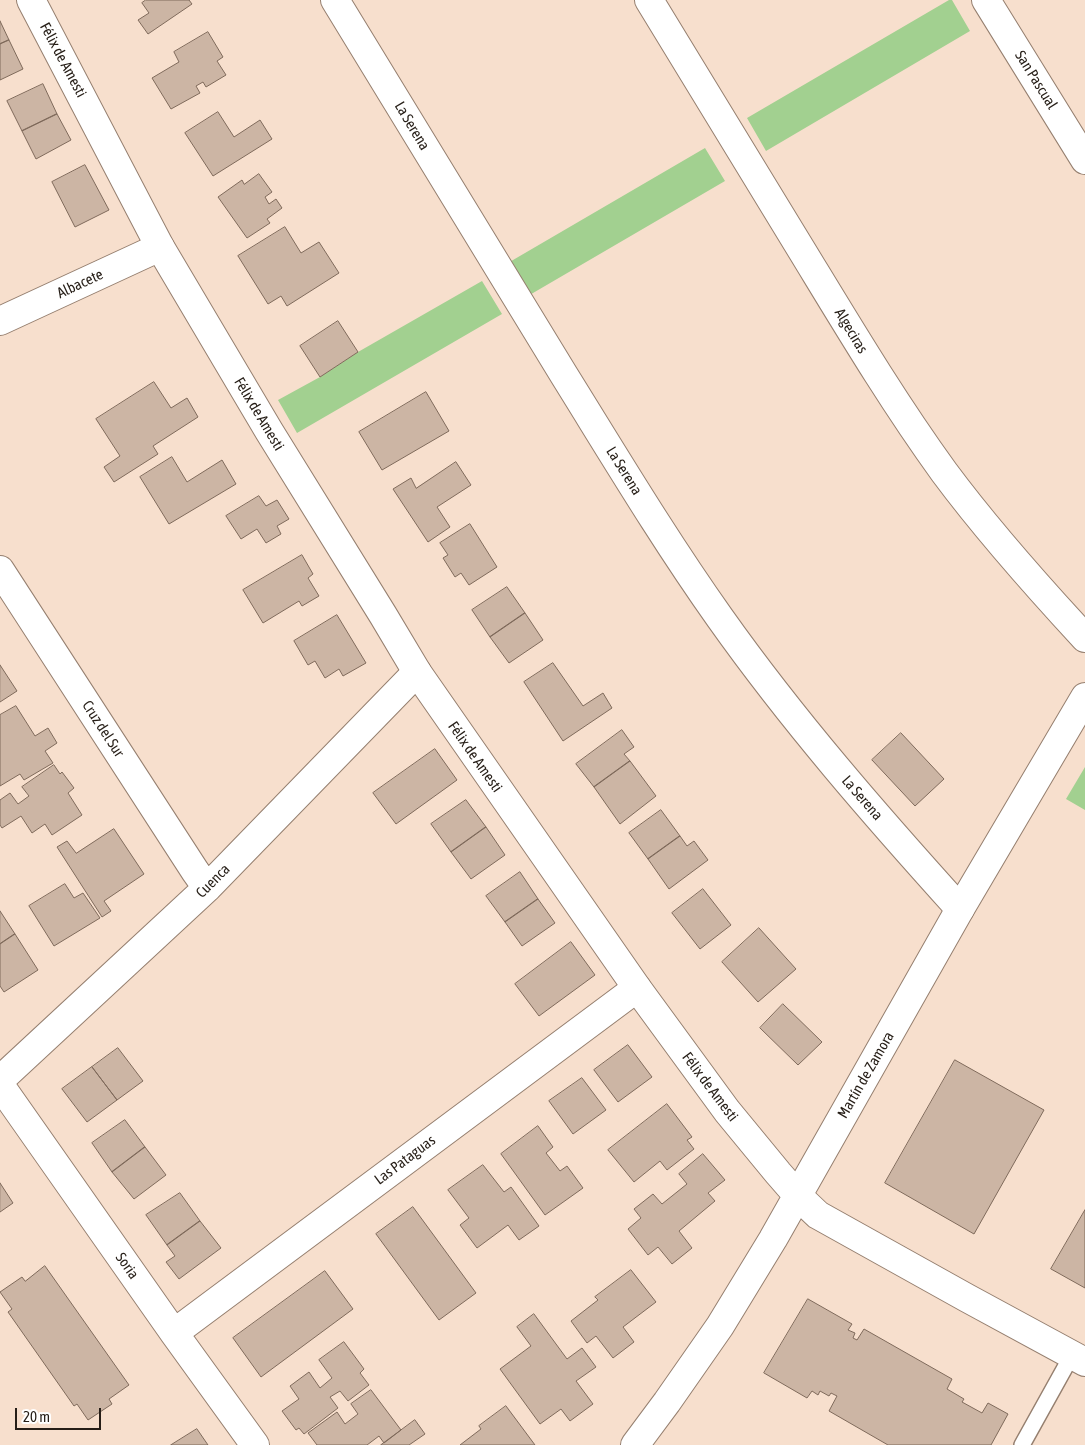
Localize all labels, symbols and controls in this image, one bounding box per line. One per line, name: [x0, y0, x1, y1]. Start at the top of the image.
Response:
street label: Félix de Amesti: [36, 20, 90, 100]
street label: San Pascual: [1011, 47, 1061, 113]
street label: La Serena: [391, 98, 433, 154]
street label: Albacete: [54, 266, 106, 302]
street label: Algeciras: [831, 305, 871, 357]
street label: Félix de Amesti: [230, 374, 288, 454]
street label: La Serena: [602, 444, 646, 498]
street label: Cruz del Sur: [78, 697, 128, 761]
street label: Félix de Amesti: [444, 718, 506, 796]
street label: La Serena: [838, 772, 886, 824]
street label: Cuenca: [192, 860, 234, 902]
street label: Martín de Zamora: [834, 1028, 898, 1122]
street label: Félix de Amesti: [678, 1049, 742, 1125]
street label: Las Pataguas: [371, 1131, 439, 1189]
street label: Soria: [112, 1249, 142, 1283]
scale bar: [18, 1398, 104, 1430]
text: 20 m: [23, 1408, 50, 1425]

